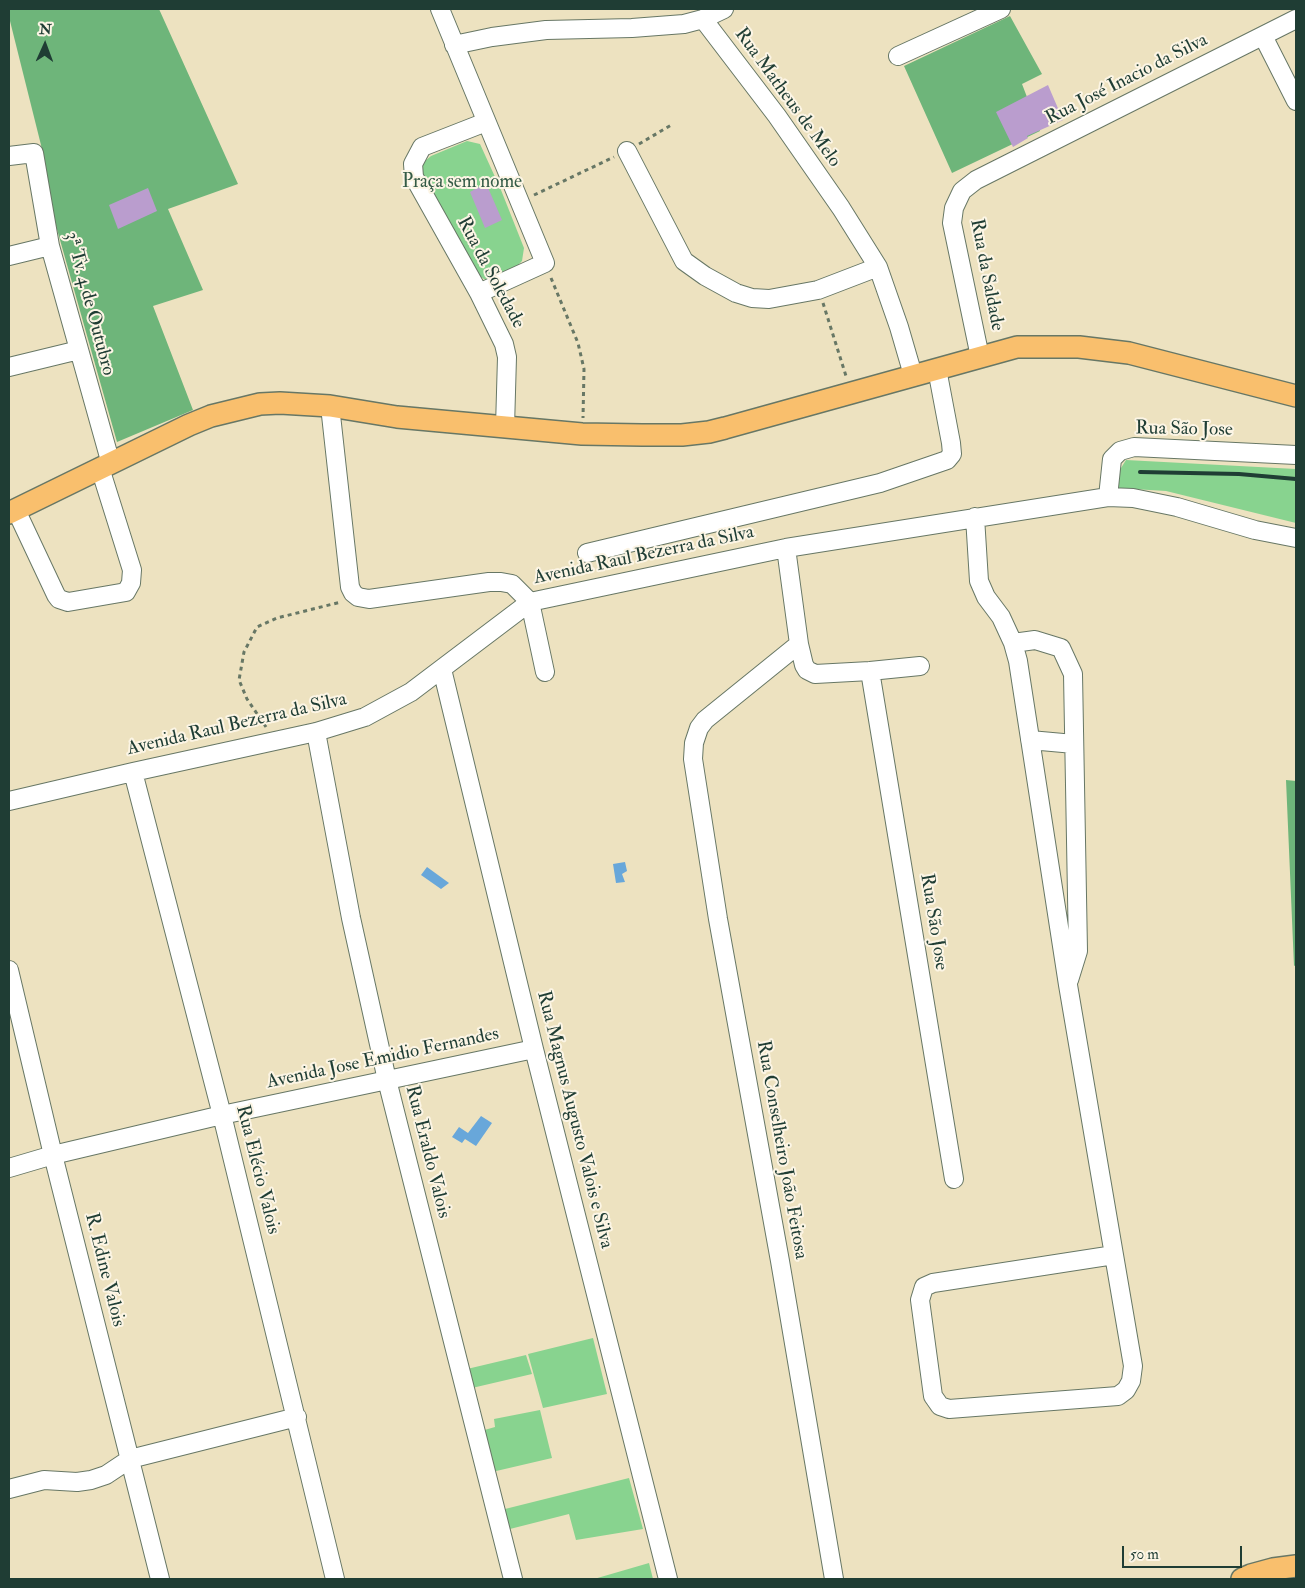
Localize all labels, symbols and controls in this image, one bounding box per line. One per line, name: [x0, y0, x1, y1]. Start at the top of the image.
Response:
north arrow: [20, 20, 70, 70]
text: N: [39, 21, 52, 38]
street label: Rua Matheus de Melo: [729, 24, 845, 172]
street label: Rua José Inacio da Silva: [1042, 29, 1212, 131]
park label: Praça sem nome: [402, 172, 522, 194]
street label: Rua da Soledade: [451, 213, 529, 333]
street label: Rua da Saldade: [964, 217, 1008, 333]
street label: 3ª Tv. 4 de Outubro: [59, 230, 119, 378]
street label: Rua São Jose: [1135, 418, 1233, 442]
street label: Avenida Raul Bezerra da Silva: [532, 522, 756, 590]
street label: Avenida Raul Bezerra da Silva: [125, 689, 349, 761]
street label: Rua São Jose: [914, 872, 952, 972]
street label: Rua Magnus Augusto Valois e Silva: [531, 989, 617, 1251]
street label: Avenida Jose Emidio Fernandes: [265, 1023, 501, 1095]
street label: Rua Conselheiro João Feitosa: [751, 1039, 811, 1261]
street label: Rua Eraldo Valois: [399, 1083, 455, 1221]
street label: Rua Elécio Valois: [230, 1103, 284, 1237]
street label: R. Edine Valois: [79, 1211, 129, 1329]
scale bar: [1125, 1536, 1245, 1568]
text: 50 m: [1130, 1545, 1159, 1564]

